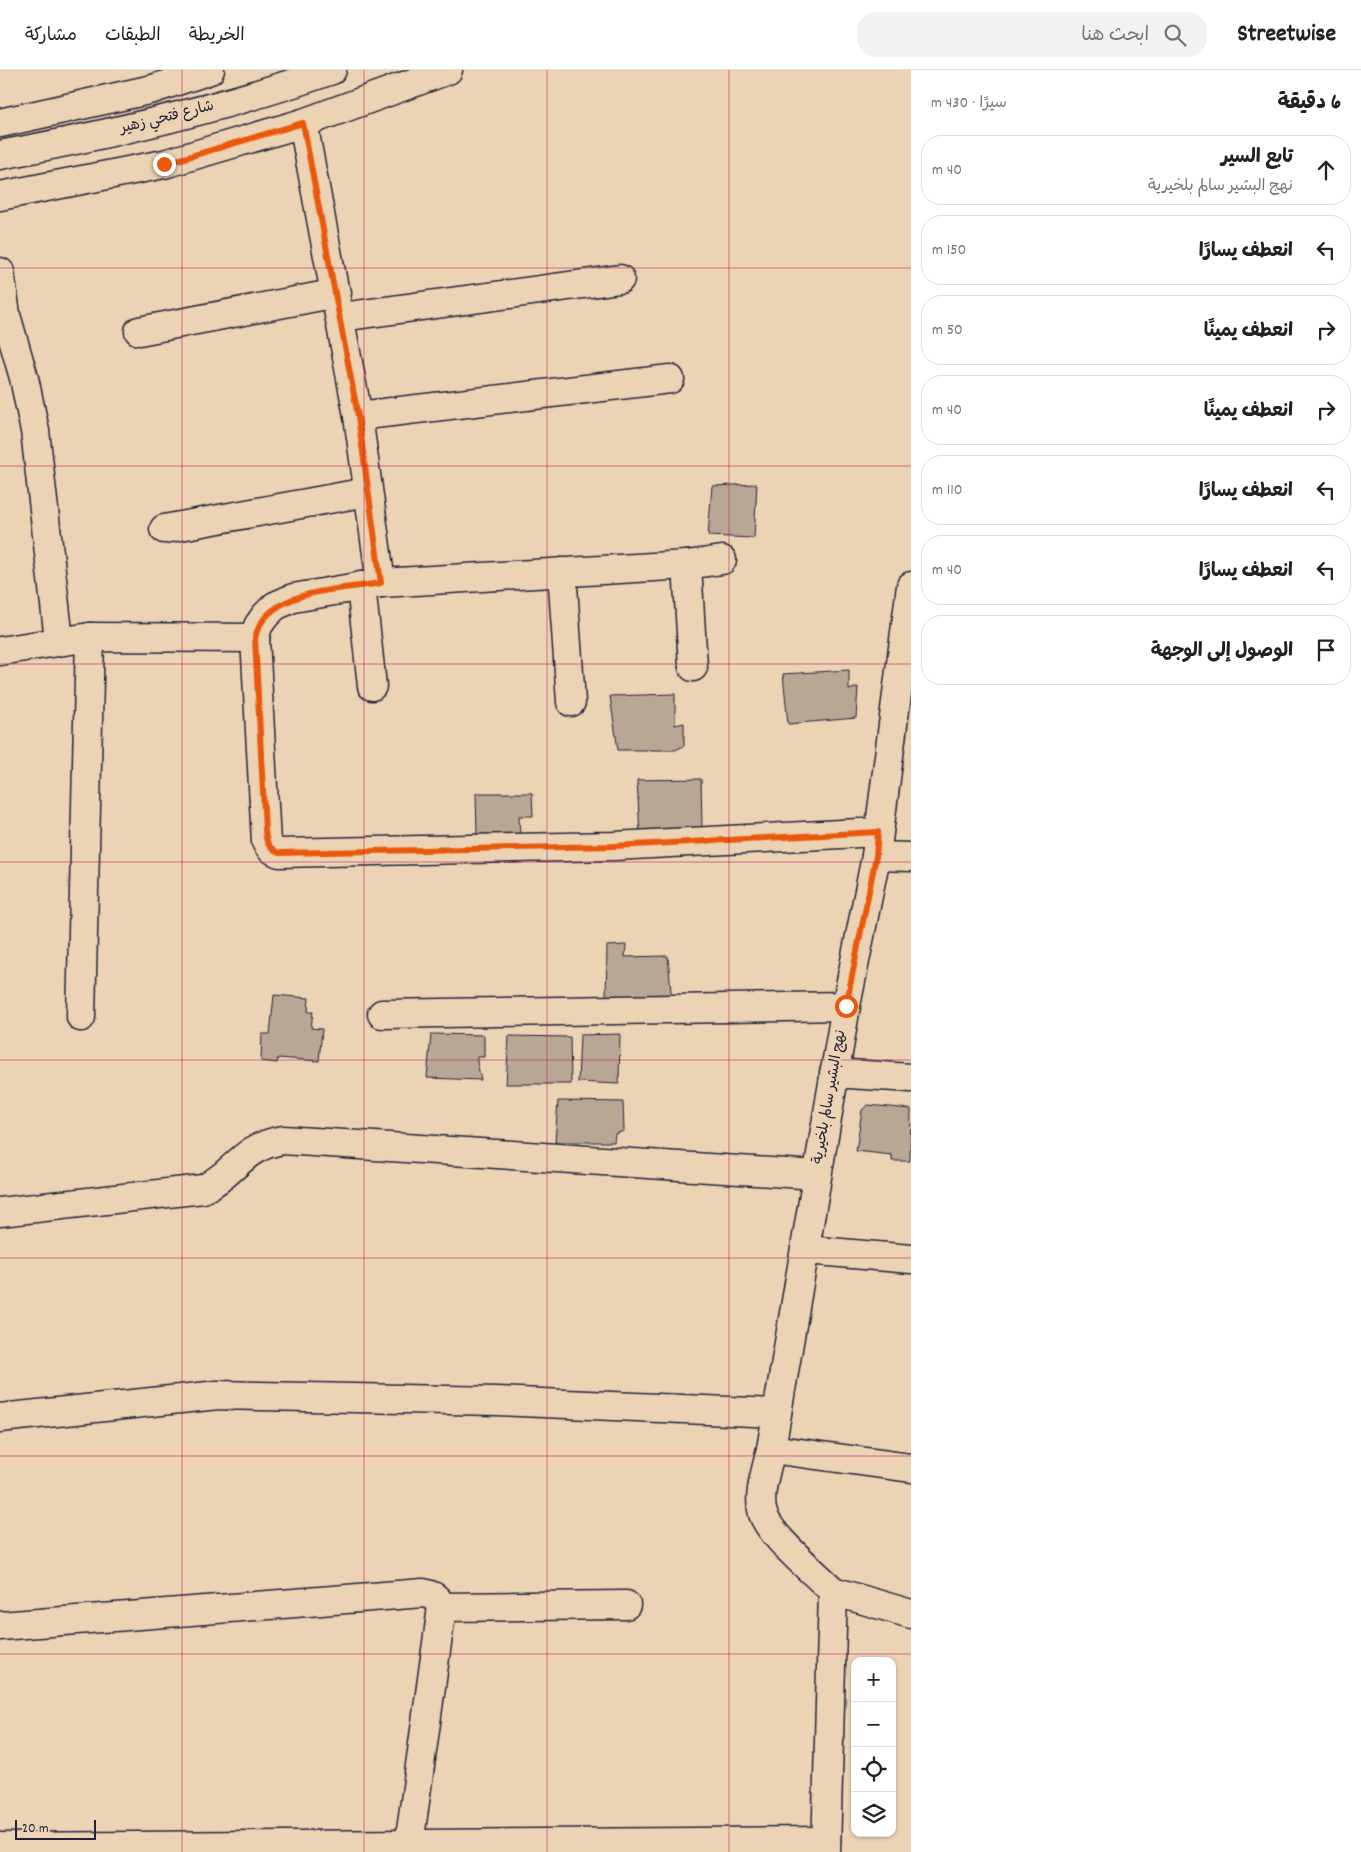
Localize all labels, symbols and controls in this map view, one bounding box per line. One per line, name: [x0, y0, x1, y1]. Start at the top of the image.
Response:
search box: [857, 12, 1207, 57]
text: Streetwise: [1237, 18, 1336, 52]
icon: search: [1161, 21, 1189, 49]
text: ابحث هنا: [1081, 23, 1149, 50]
text: مشاركة: [25, 24, 77, 49]
text: الطبقات: [105, 24, 161, 49]
text: الخريطة: [189, 24, 245, 49]
text: 6 دقيقة: [1277, 89, 1341, 119]
text: سيرًا · 430 m: [931, 92, 1007, 115]
street label: شارع فتحي زهير: [116, 96, 216, 141]
text: تابع السير: [1221, 145, 1293, 172]
route end: [153, 153, 176, 176]
icon: ahead: [1312, 156, 1340, 184]
text: 40 m: [932, 159, 962, 182]
text: نهج البشير سالم بلخيرية: [1148, 175, 1293, 198]
icon: left: [1312, 236, 1340, 264]
text: 150 m: [932, 239, 966, 262]
text: انعطف يسارًا: [1199, 239, 1293, 266]
icon: right: [1312, 316, 1340, 344]
text: 50 m: [932, 319, 963, 342]
text: انعطف يمينًا: [1204, 319, 1293, 346]
icon: right: [1312, 396, 1340, 424]
text: 40 m: [932, 399, 962, 422]
text: انعطف يمينًا: [1204, 399, 1293, 426]
icon: left: [1312, 476, 1340, 504]
text: 110 m: [932, 479, 962, 502]
text: انعطف يسارًا: [1199, 479, 1293, 506]
icon: left: [1312, 556, 1340, 584]
text: 40 m: [932, 559, 962, 582]
text: انعطف يسارًا: [1199, 559, 1293, 586]
icon: arrive: [1312, 636, 1340, 664]
text: الوصول إلى الوجهة: [1151, 639, 1293, 666]
route start: [835, 995, 858, 1018]
street label: نهج البشير سالم بلخيرية: [807, 1028, 853, 1166]
map controls: [851, 1657, 896, 1837]
button: +: [851, 1657, 896, 1702]
button: −: [851, 1702, 896, 1747]
button: locate: [851, 1747, 896, 1792]
button: layers: [851, 1792, 896, 1837]
scale bar: [15, 1817, 96, 1840]
text: 20 m: [22, 1819, 49, 1839]

